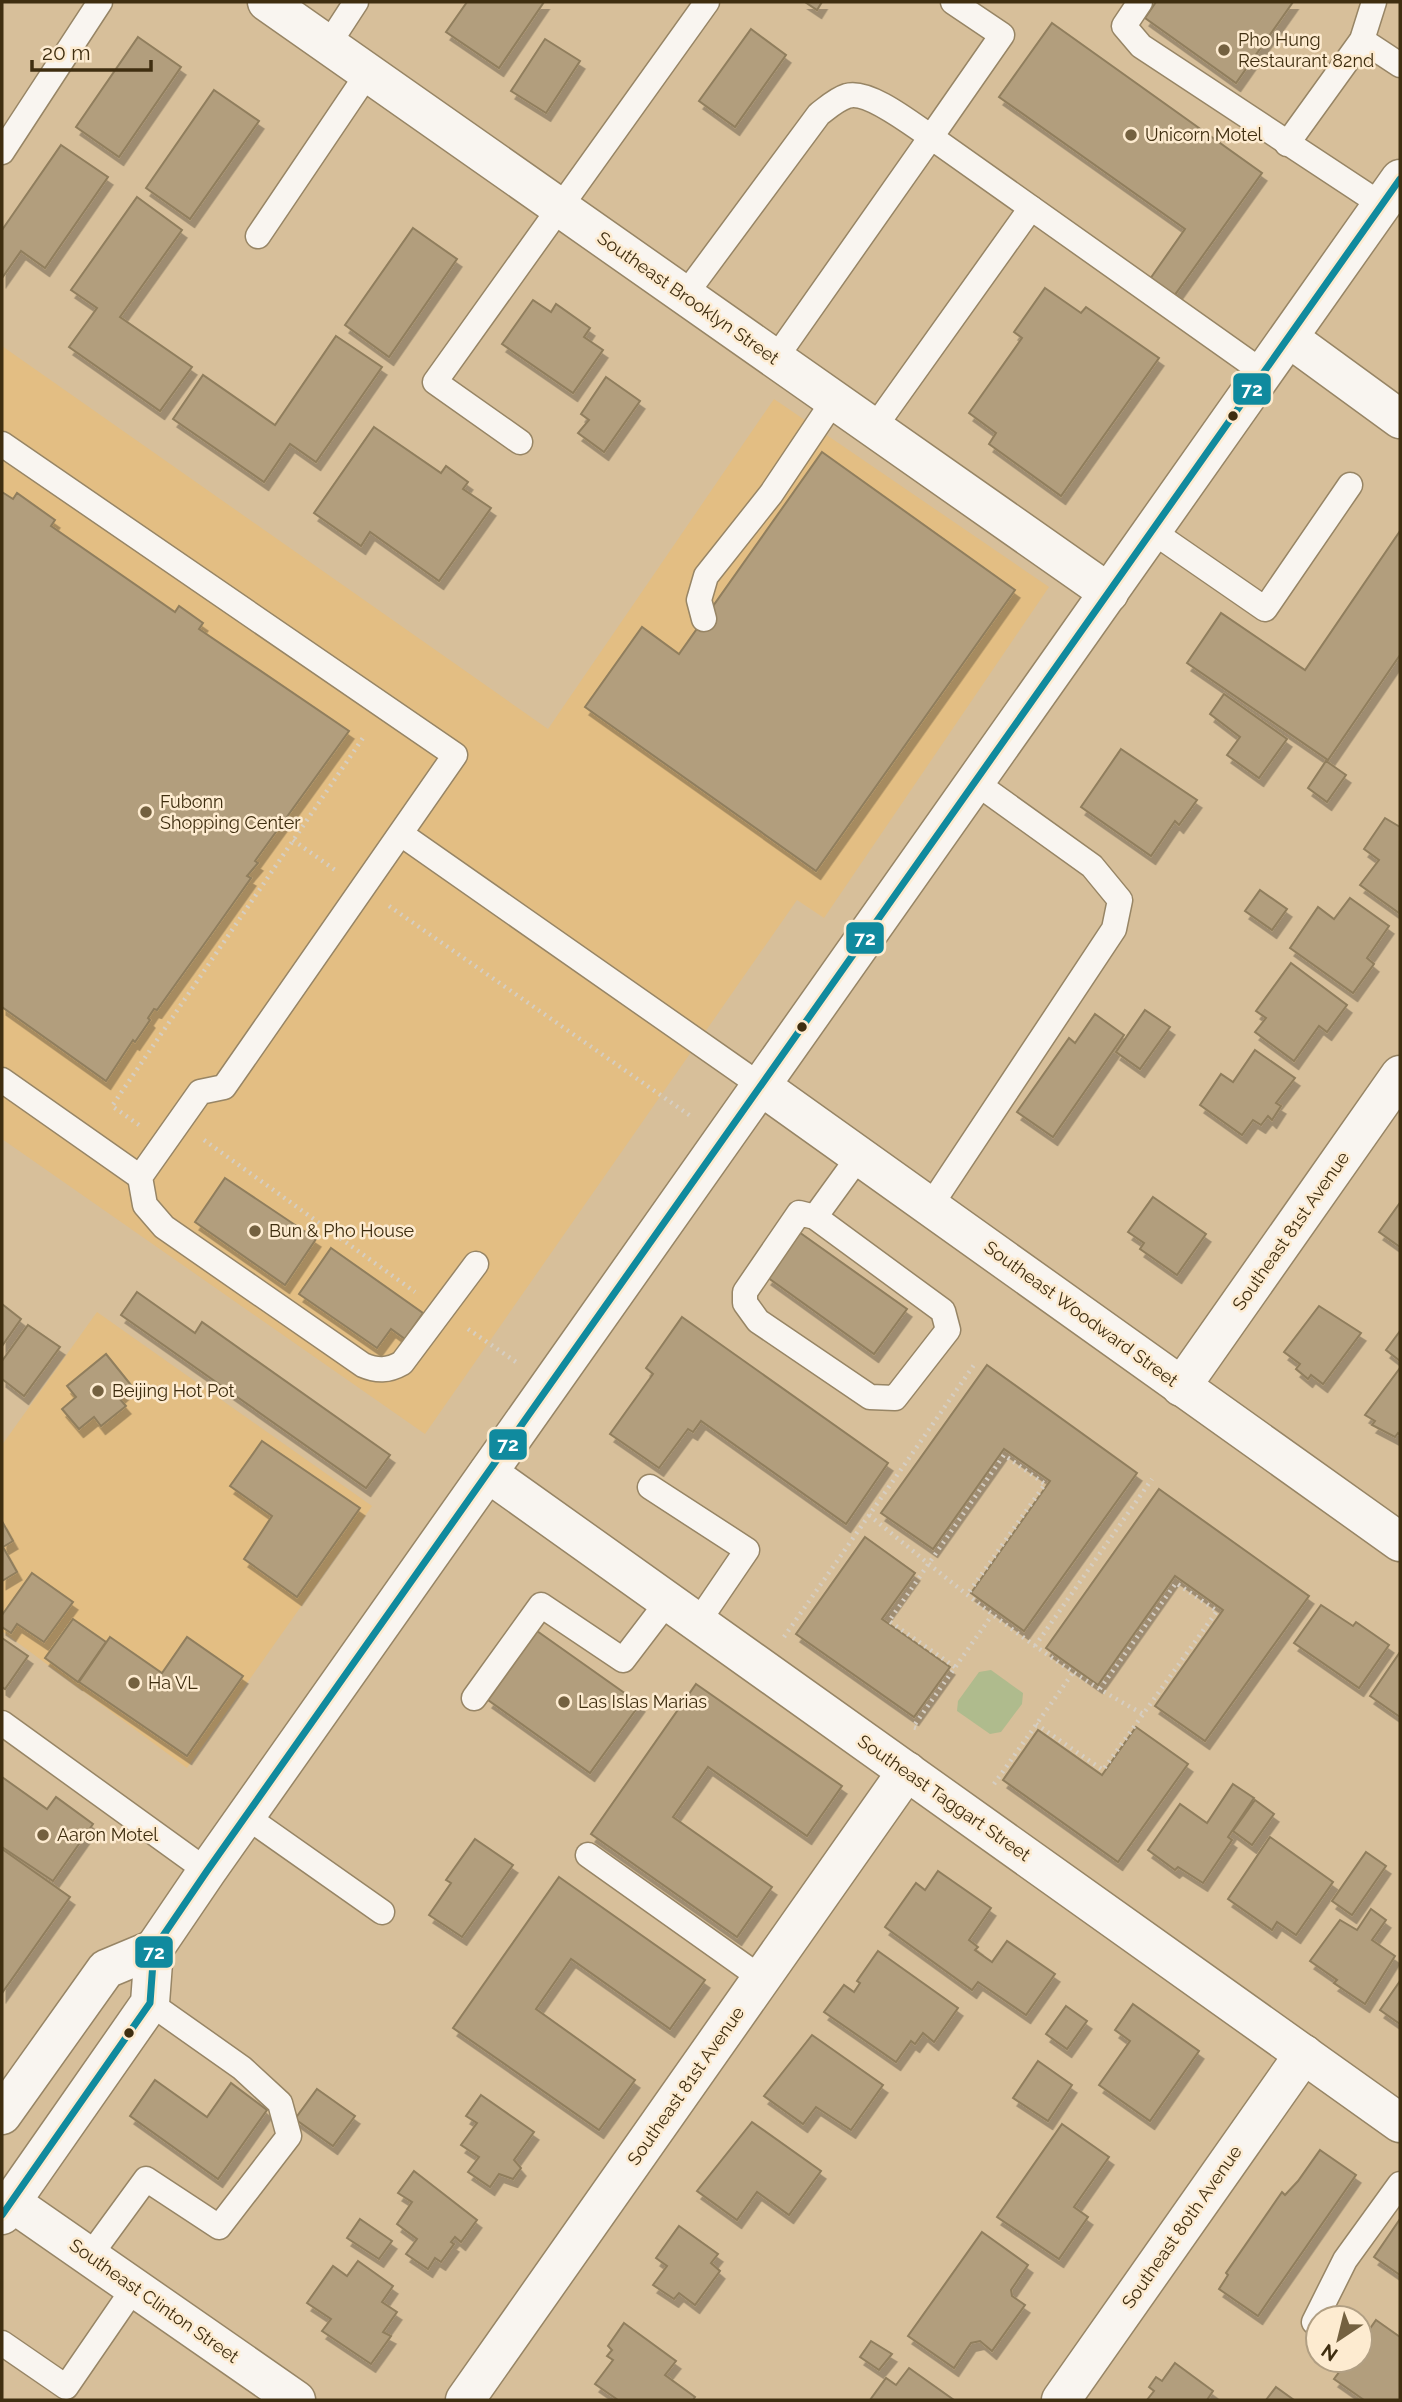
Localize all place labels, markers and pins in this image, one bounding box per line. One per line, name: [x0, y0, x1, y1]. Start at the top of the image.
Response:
place label: Pho Hung Restaurant 82nd: [1238, 29, 1374, 71]
marker: Pho Hung Restaurant 82nd: [1216, 42, 1232, 58]
place label: Unicorn Motel: [1145, 124, 1262, 145]
marker: Unicorn Motel: [1123, 127, 1139, 143]
unlabelled marker: [1226, 409, 1240, 423]
place label: Fubonn Shopping Center: [160, 791, 301, 833]
marker: Fubonn Shopping Center: [138, 804, 154, 820]
unlabelled marker: [795, 1020, 809, 1034]
place label: Bun & Pho House: [269, 1220, 415, 1241]
marker: Bun & Pho House: [247, 1223, 263, 1239]
place label: Beijing Hot Pot: [112, 1380, 235, 1401]
marker: Beijing Hot Pot: [90, 1383, 106, 1399]
place label: Ha VL: [148, 1672, 198, 1693]
marker: Ha VL: [126, 1675, 142, 1691]
place label: Las Islas Marias: [578, 1691, 707, 1712]
marker: Las Islas Marias: [556, 1694, 572, 1710]
place label: Aaron Motel: [57, 1824, 158, 1845]
marker: Aaron Motel: [35, 1827, 51, 1843]
unlabelled marker: [122, 2026, 136, 2040]

